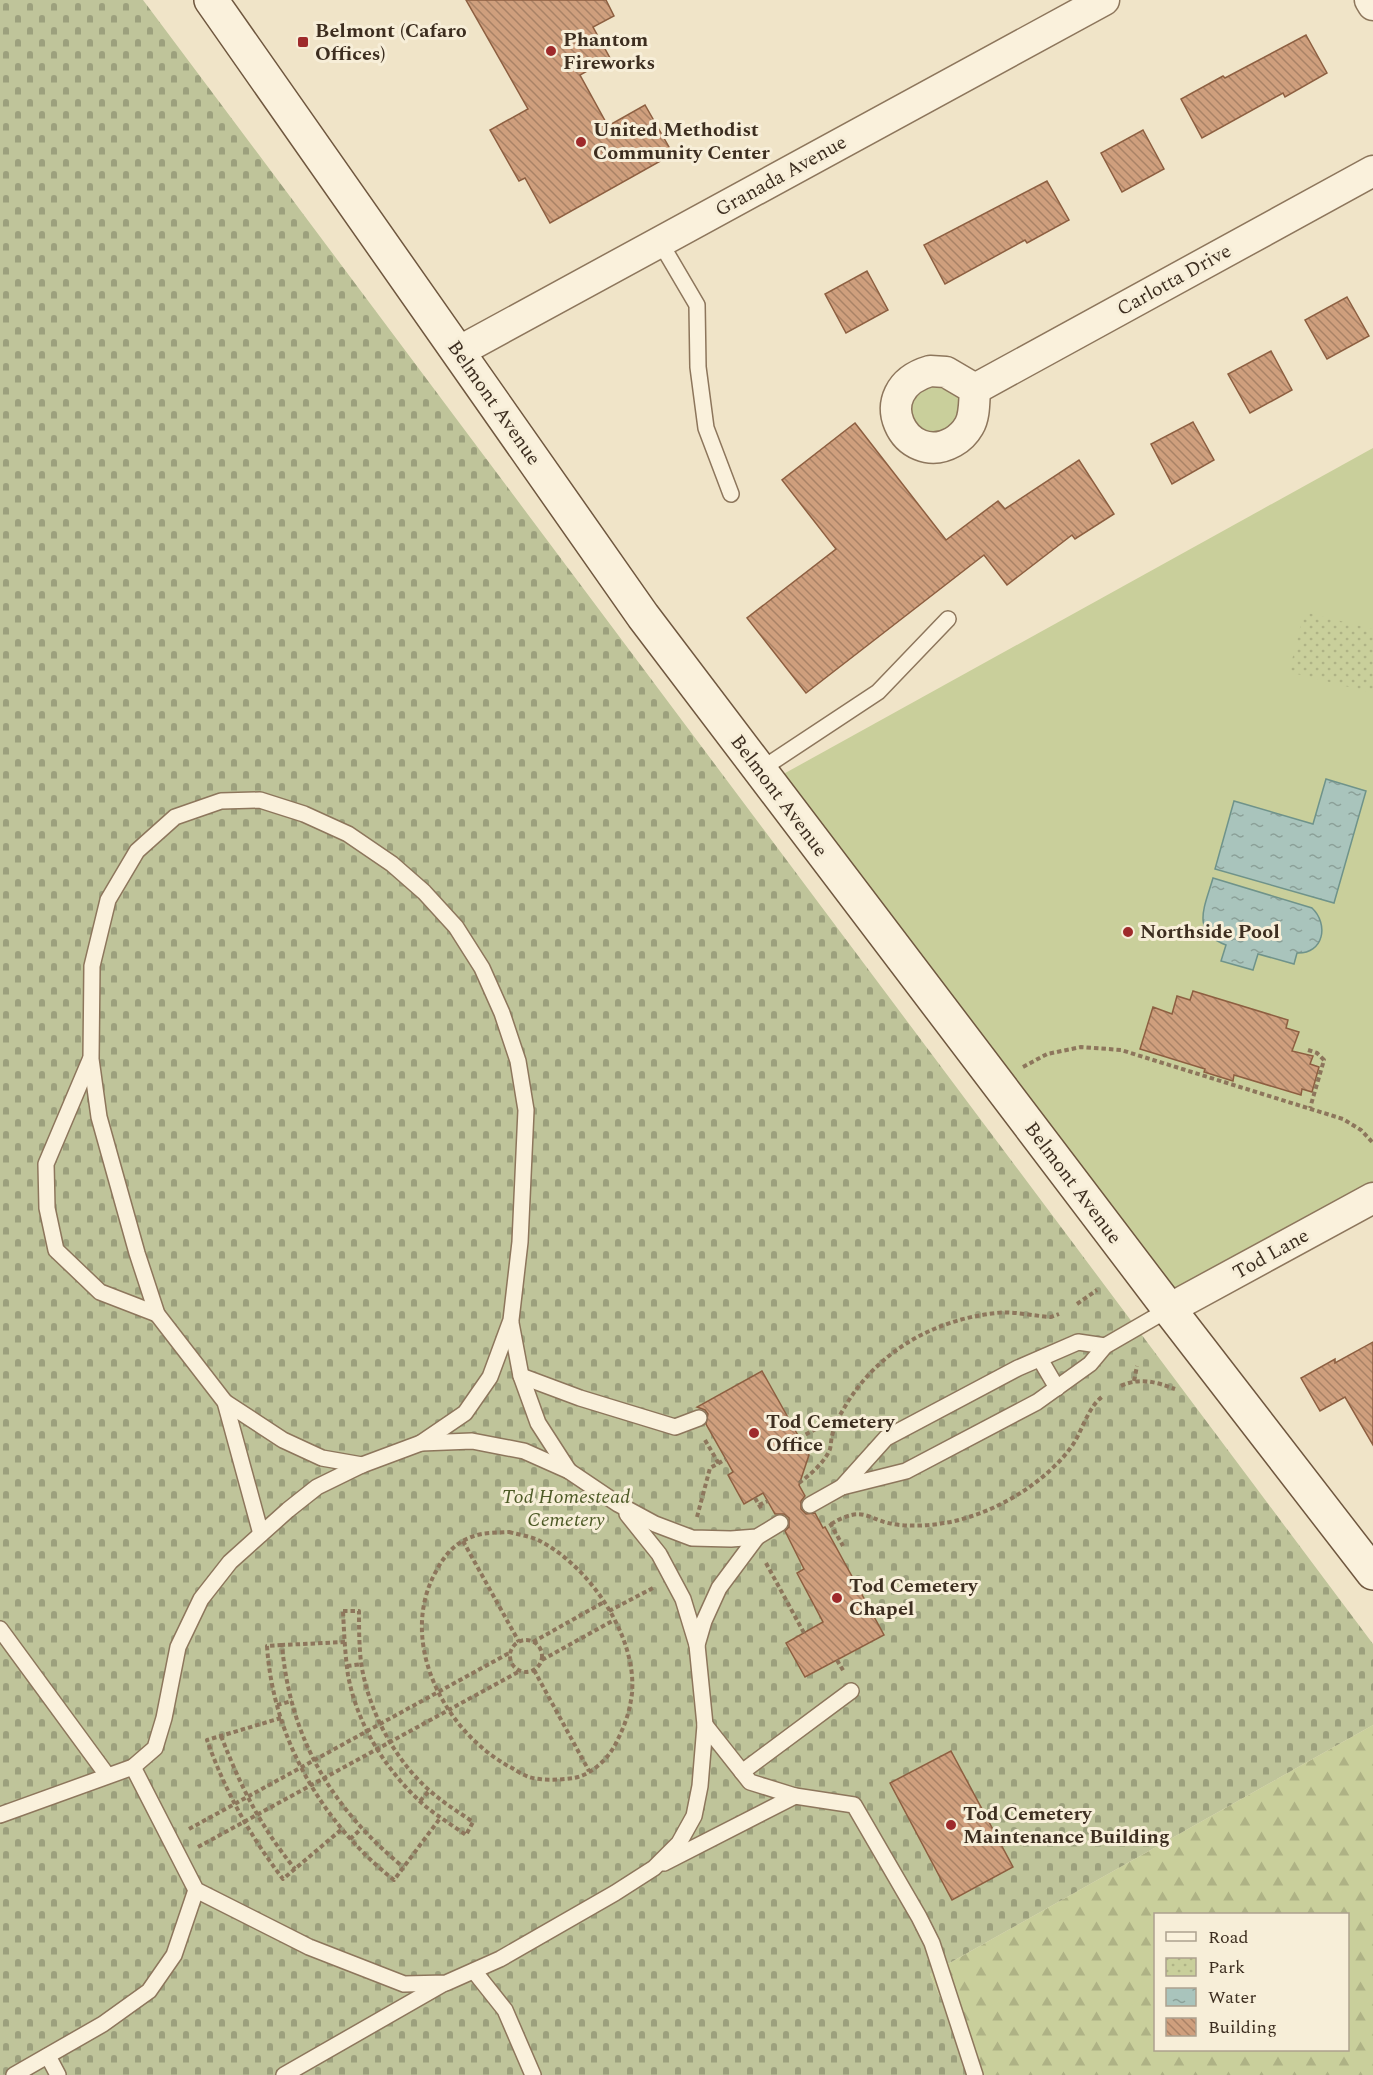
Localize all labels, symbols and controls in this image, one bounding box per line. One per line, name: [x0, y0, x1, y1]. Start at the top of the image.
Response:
place label: Belmont (Cafaro Offices): [315, 16, 467, 69]
place label: Phantom Fireworks: [563, 25, 655, 78]
marker: Belmont (Cafaro Offices): [296, 35, 310, 49]
marker: Phantom Fireworks: [544, 44, 558, 58]
place label: United Methodist Community Center: [593, 115, 770, 168]
street label: Granada Avenue: [710, 127, 852, 225]
marker: United Methodist Community Center: [574, 135, 588, 149]
street label: Carlotta Drive: [1111, 236, 1237, 324]
street label: Belmont Avenue: [440, 334, 548, 472]
street label: Belmont Avenue: [723, 728, 835, 864]
place label: Northside Pool: [1140, 917, 1280, 947]
marker: Northside Pool: [1121, 925, 1135, 939]
street label: Belmont Avenue: [1017, 1115, 1129, 1251]
street label: Tod Lane: [1227, 1221, 1315, 1287]
place label: Tod Cemetery Office: [766, 1407, 896, 1460]
marker: Tod Cemetery Office: [747, 1426, 761, 1440]
park label: Tod Homestead Cemetery: [502, 1482, 630, 1535]
place label: Tod Cemetery Chapel: [849, 1571, 979, 1624]
marker: Tod Cemetery Chapel: [830, 1591, 844, 1605]
place label: Tod Cemetery Maintenance Building: [963, 1799, 1170, 1852]
marker: Tod Cemetery Maintenance Building: [944, 1818, 958, 1832]
legend: [1154, 1913, 1349, 2051]
text: Road: [1208, 1924, 1249, 1951]
text: Park: [1208, 1954, 1245, 1981]
text: Water: [1208, 1984, 1256, 2011]
text: Building: [1208, 2014, 1277, 2041]

